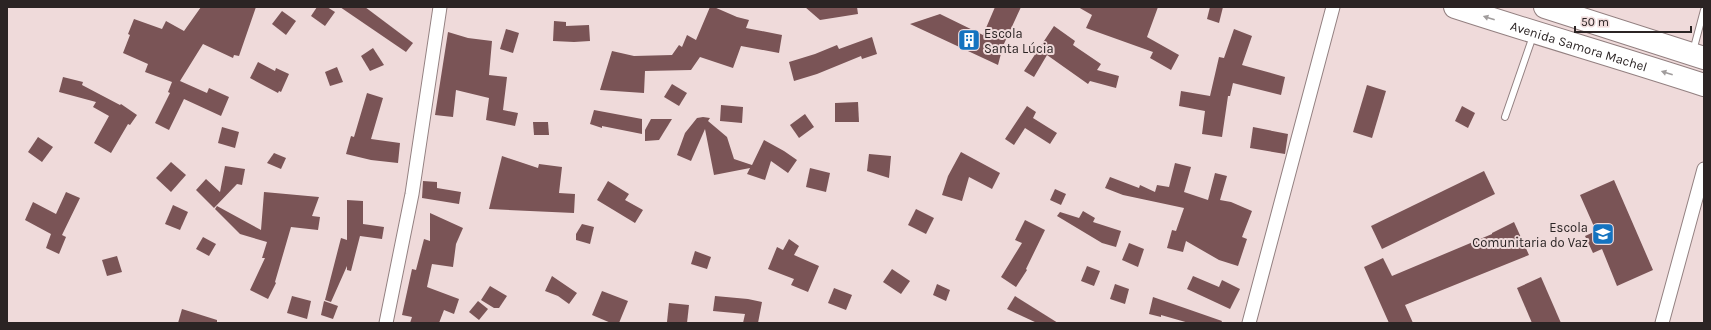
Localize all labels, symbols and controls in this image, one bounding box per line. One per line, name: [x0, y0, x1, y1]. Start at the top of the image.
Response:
scale bar: [1575, 8, 1691, 34]
one-way arrow: [1483, 15, 1495, 21]
text: 50 m: [1581, 15, 1609, 29]
street label: Avenida Samora Machel: [1509, 18, 1649, 74]
place label: Escola Santa Lúcia: [984, 26, 1054, 56]
building icon: Escola Santa Lúcia: [956, 27, 982, 53]
one-way arrow: [1661, 70, 1673, 76]
place label: Escola Comunitaria do Vaz: [1472, 220, 1588, 250]
school or university icon: Escola Comunitaria do Vaz: [1590, 221, 1616, 247]

